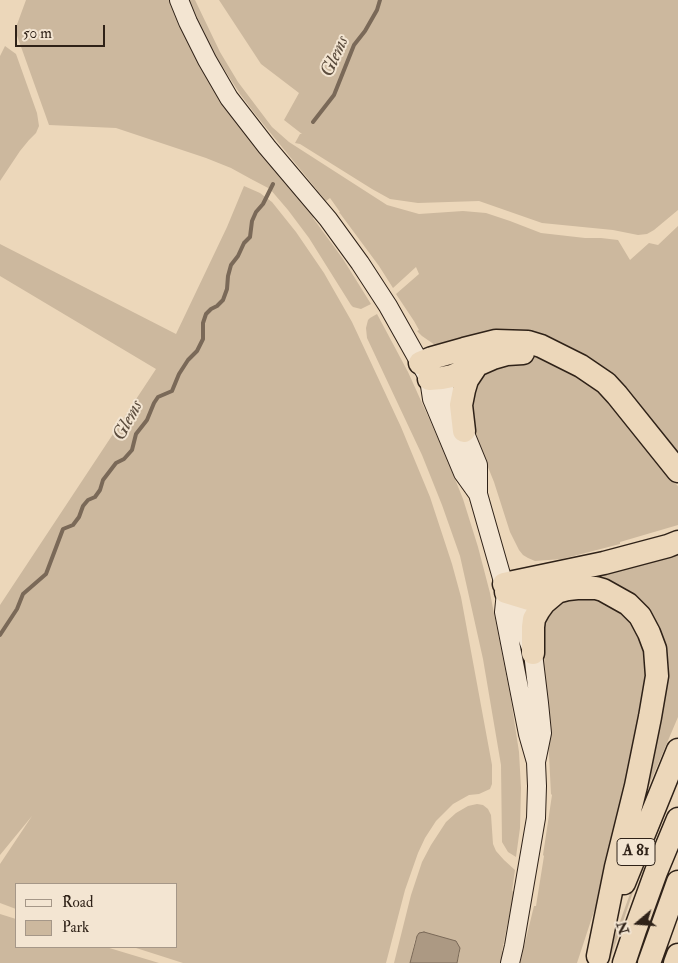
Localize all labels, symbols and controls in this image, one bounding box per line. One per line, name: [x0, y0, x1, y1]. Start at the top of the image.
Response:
scale bar: [18, 15, 108, 47]
text: 50 m: [23, 24, 52, 43]
water label: Glems: [317, 33, 355, 81]
water label: Glems: [109, 397, 149, 445]
road number: A 81: [617, 839, 655, 866]
legend: [15, 883, 178, 948]
text: Road: [62, 893, 93, 912]
north arrow: [613, 898, 663, 948]
text: Park: [62, 918, 89, 937]
text: N: [613, 919, 633, 936]

